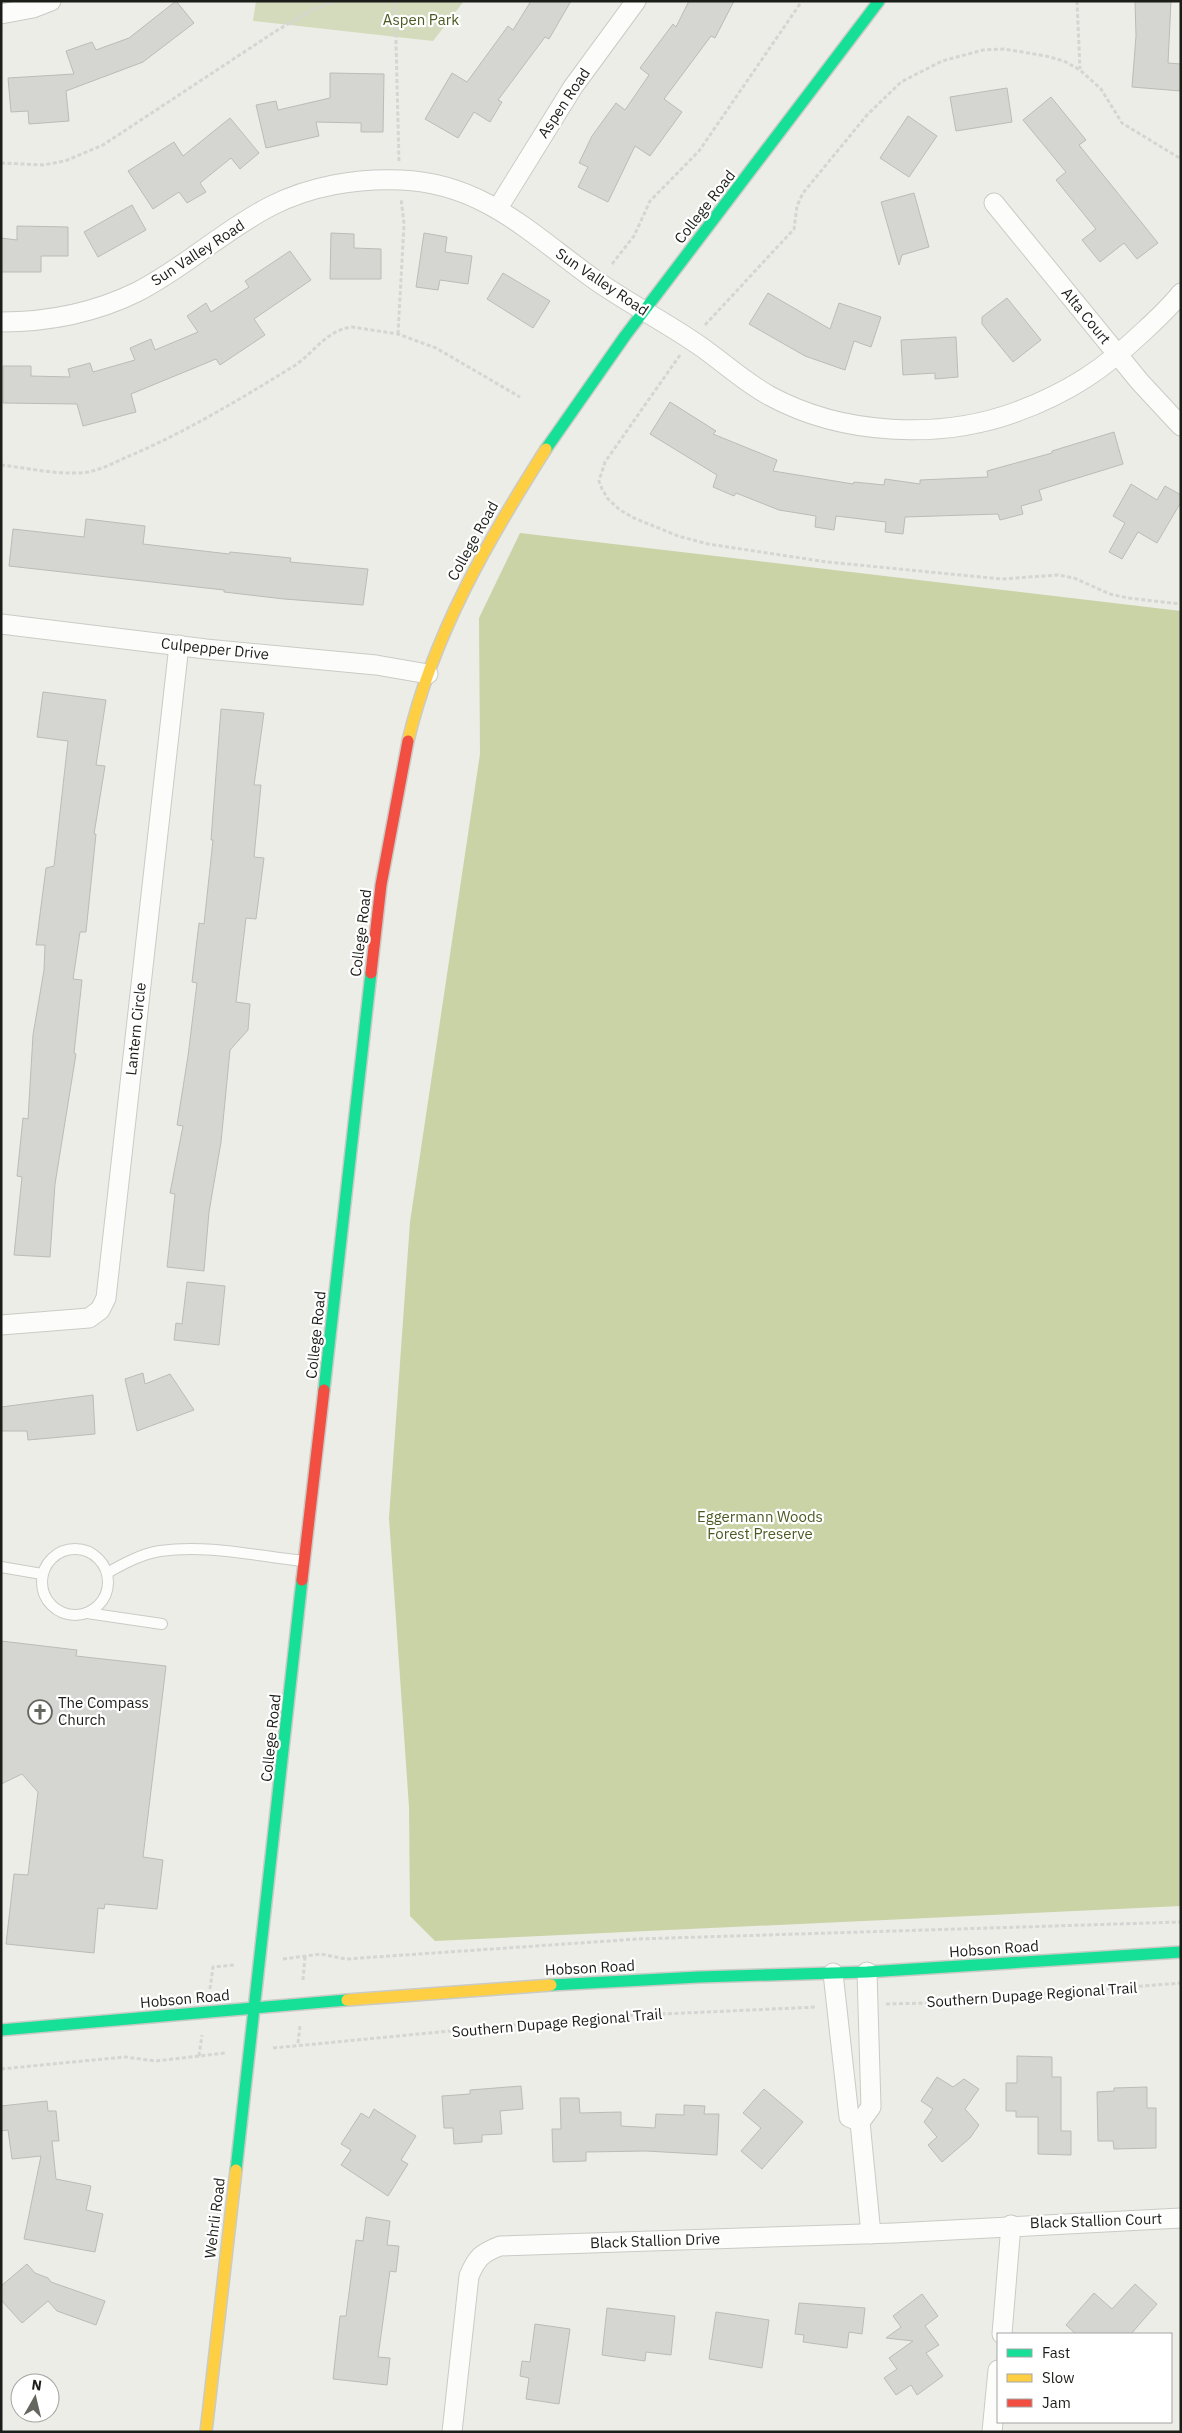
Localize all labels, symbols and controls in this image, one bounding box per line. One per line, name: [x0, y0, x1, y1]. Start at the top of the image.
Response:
park label: Aspen Park: [383, 10, 459, 29]
street label: Aspen Road: [533, 64, 594, 141]
street label: College Road: [670, 166, 739, 247]
street label: Sun Valley Road: [147, 215, 248, 290]
street label: Sun Valley Road: [552, 244, 652, 320]
street label: Alta Court: [1058, 283, 1115, 348]
street label: College Road: [443, 498, 502, 584]
street label: Culpepper Drive: [160, 633, 270, 664]
street label: College Road: [346, 888, 375, 978]
street label: Lantern Circle: [121, 982, 150, 1076]
street label: College Road: [301, 1290, 330, 1380]
park label: Eggermann Woods Forest Preserve: [697, 1507, 823, 1543]
place label: The Compass Church: [58, 1693, 149, 1729]
street label: College Road: [256, 1693, 285, 1783]
church icon: The Compass Church: [27, 1699, 53, 1725]
street label: Hobson Road: [948, 1936, 1040, 1961]
street label: Hobson Road: [545, 1956, 635, 1979]
street label: Southern Dupage Regional Trail: [926, 1978, 1138, 2011]
street label: Hobson Road: [139, 1985, 231, 2012]
street label: Southern Dupage Regional Trail: [451, 2004, 663, 2041]
street label: Wehrli Road: [200, 2176, 229, 2259]
street label: Black Stallion Court: [1030, 2209, 1162, 2232]
street label: Black Stallion Drive: [590, 2229, 720, 2252]
legend: [997, 2333, 1172, 2423]
text: Fast: [1042, 2343, 1070, 2362]
text: Slow: [1042, 2368, 1075, 2387]
north arrow: [10, 2373, 60, 2423]
text: N: [31, 2376, 43, 2395]
text: Jam: [1042, 2393, 1071, 2412]

